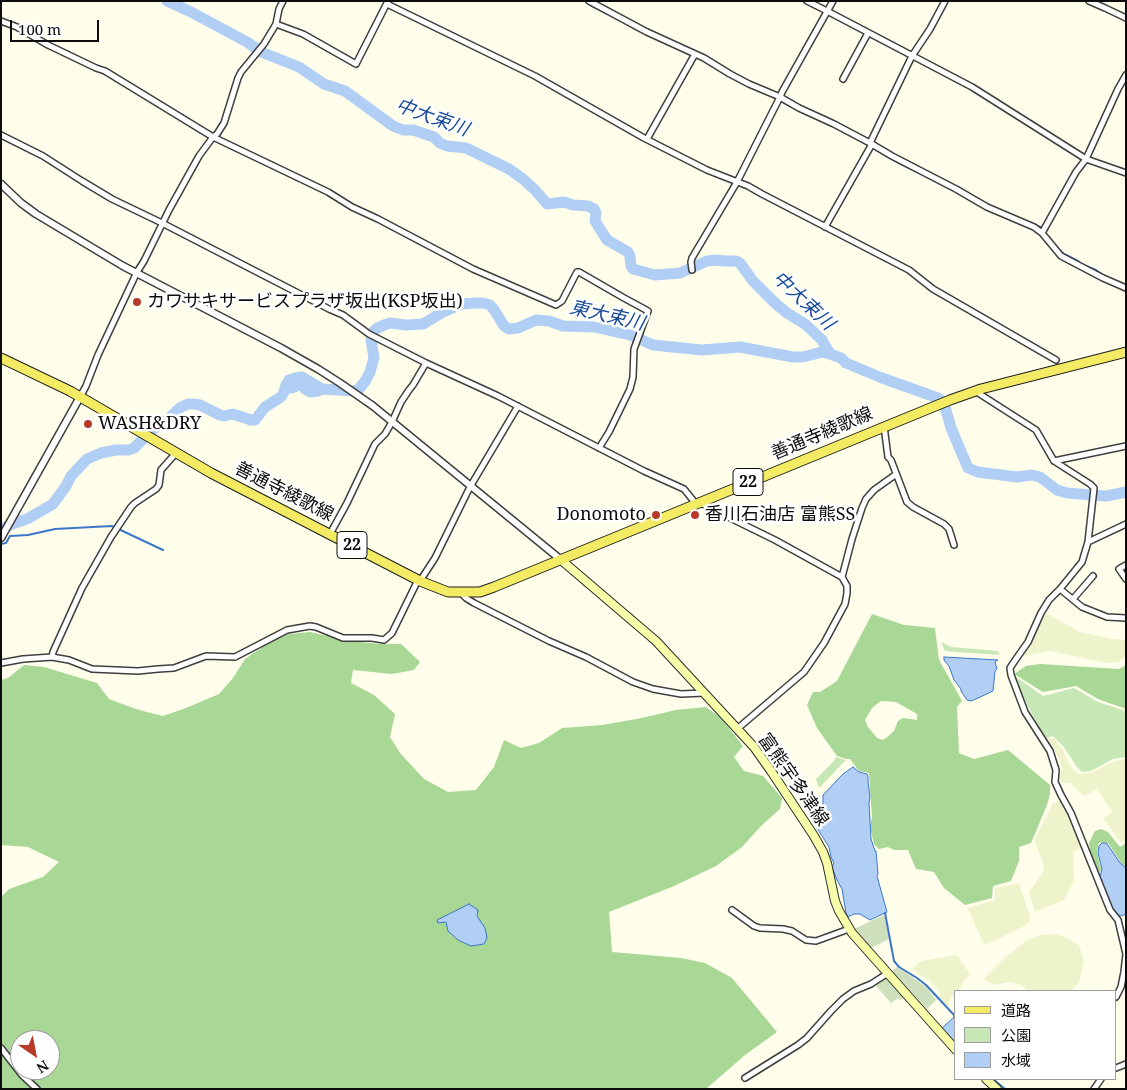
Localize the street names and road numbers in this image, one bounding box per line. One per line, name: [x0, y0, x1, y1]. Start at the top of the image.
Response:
street label: 善通寺綾歌線: [768, 403, 876, 465]
street label: 善通寺綾歌線: [231, 458, 337, 526]
road number: 22: [733, 468, 763, 496]
road number: 22: [337, 532, 367, 558]
street label: 富熊宇多津線: [753, 730, 833, 830]

